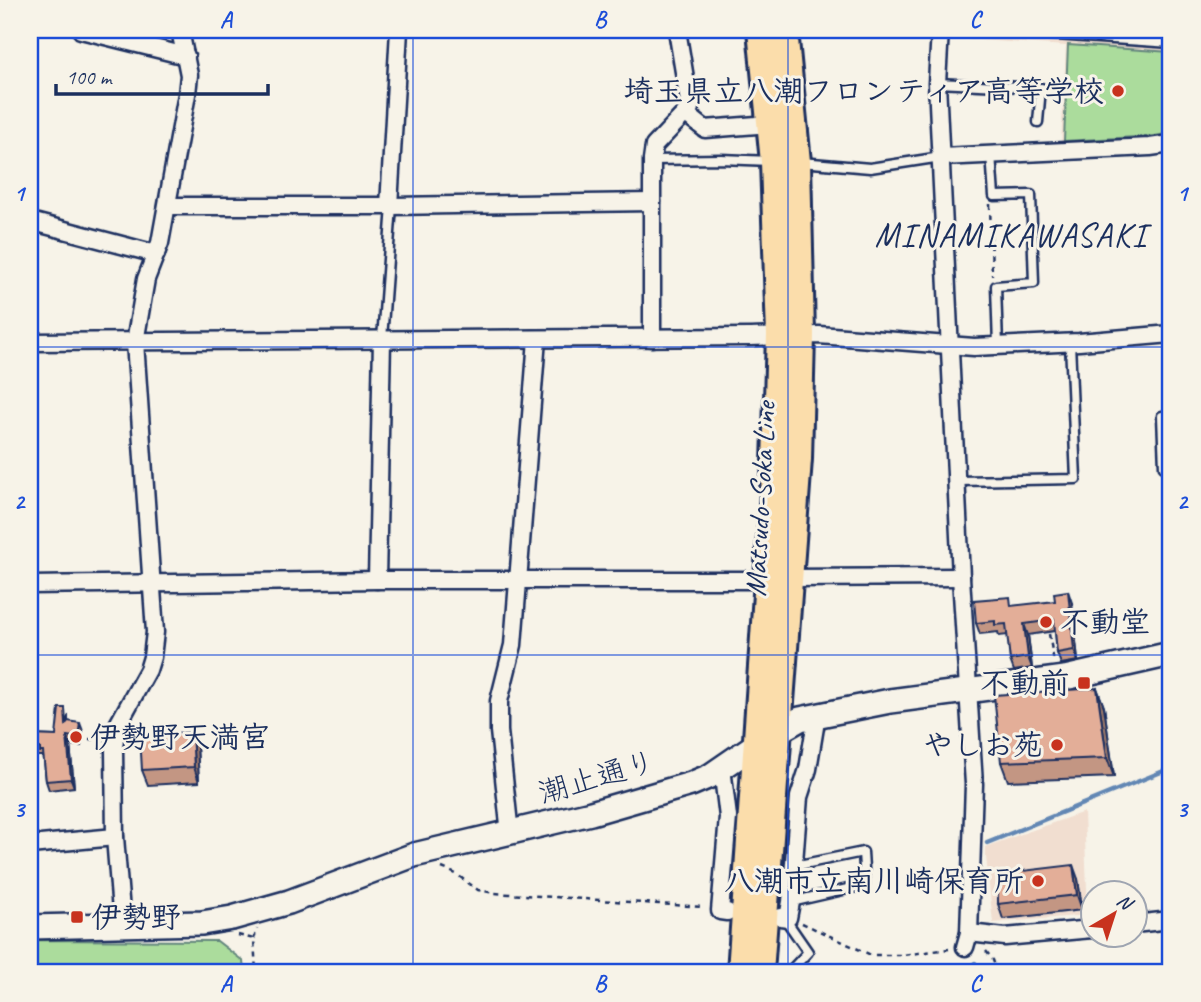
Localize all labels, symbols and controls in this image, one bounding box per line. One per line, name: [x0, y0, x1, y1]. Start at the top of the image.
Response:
text: A: [220, 5, 234, 34]
text: B: [594, 5, 608, 34]
text: C: [970, 5, 984, 34]
scale bar: [56, 52, 268, 96]
text: 100 m: [66, 64, 113, 90]
place label: 埼玉県立八潮フロンティア高等学校: [623, 72, 1104, 110]
marker: 埼玉県立八潮フロンティア高等学校: [1110, 83, 1126, 99]
text: 1: [14, 179, 27, 208]
text: 1: [1177, 179, 1190, 208]
district label: MINAMIKAWASAKI: [875, 214, 1152, 256]
street label: Matsudo-Soka Line: [736, 398, 784, 597]
text: 2: [14, 487, 27, 516]
text: 2: [1177, 487, 1190, 516]
place label: 不動堂: [1060, 603, 1150, 641]
marker: 不動堂: [1038, 614, 1054, 630]
place label: 不動前: [980, 664, 1070, 702]
marker: 不動前: [1076, 675, 1092, 691]
place label: 伊勢野天満宮: [90, 718, 270, 756]
place label: やしお苑: [923, 726, 1043, 764]
marker: 伊勢野天満宮: [68, 729, 84, 745]
marker: やしお苑: [1049, 737, 1065, 753]
street label: 潮止通り: [534, 742, 660, 812]
text: 3: [14, 795, 27, 824]
text: 3: [1177, 795, 1190, 824]
place label: 八潮市立南川崎保育所: [724, 862, 1024, 900]
marker: 八潮市立南川崎保育所: [1030, 873, 1046, 889]
north arrow: [1078, 880, 1148, 950]
text: N: [1112, 889, 1139, 917]
place label: 伊勢野: [91, 898, 181, 936]
marker: 伊勢野: [69, 909, 85, 925]
text: A: [220, 969, 234, 998]
text: B: [594, 969, 608, 998]
text: C: [970, 969, 984, 998]

